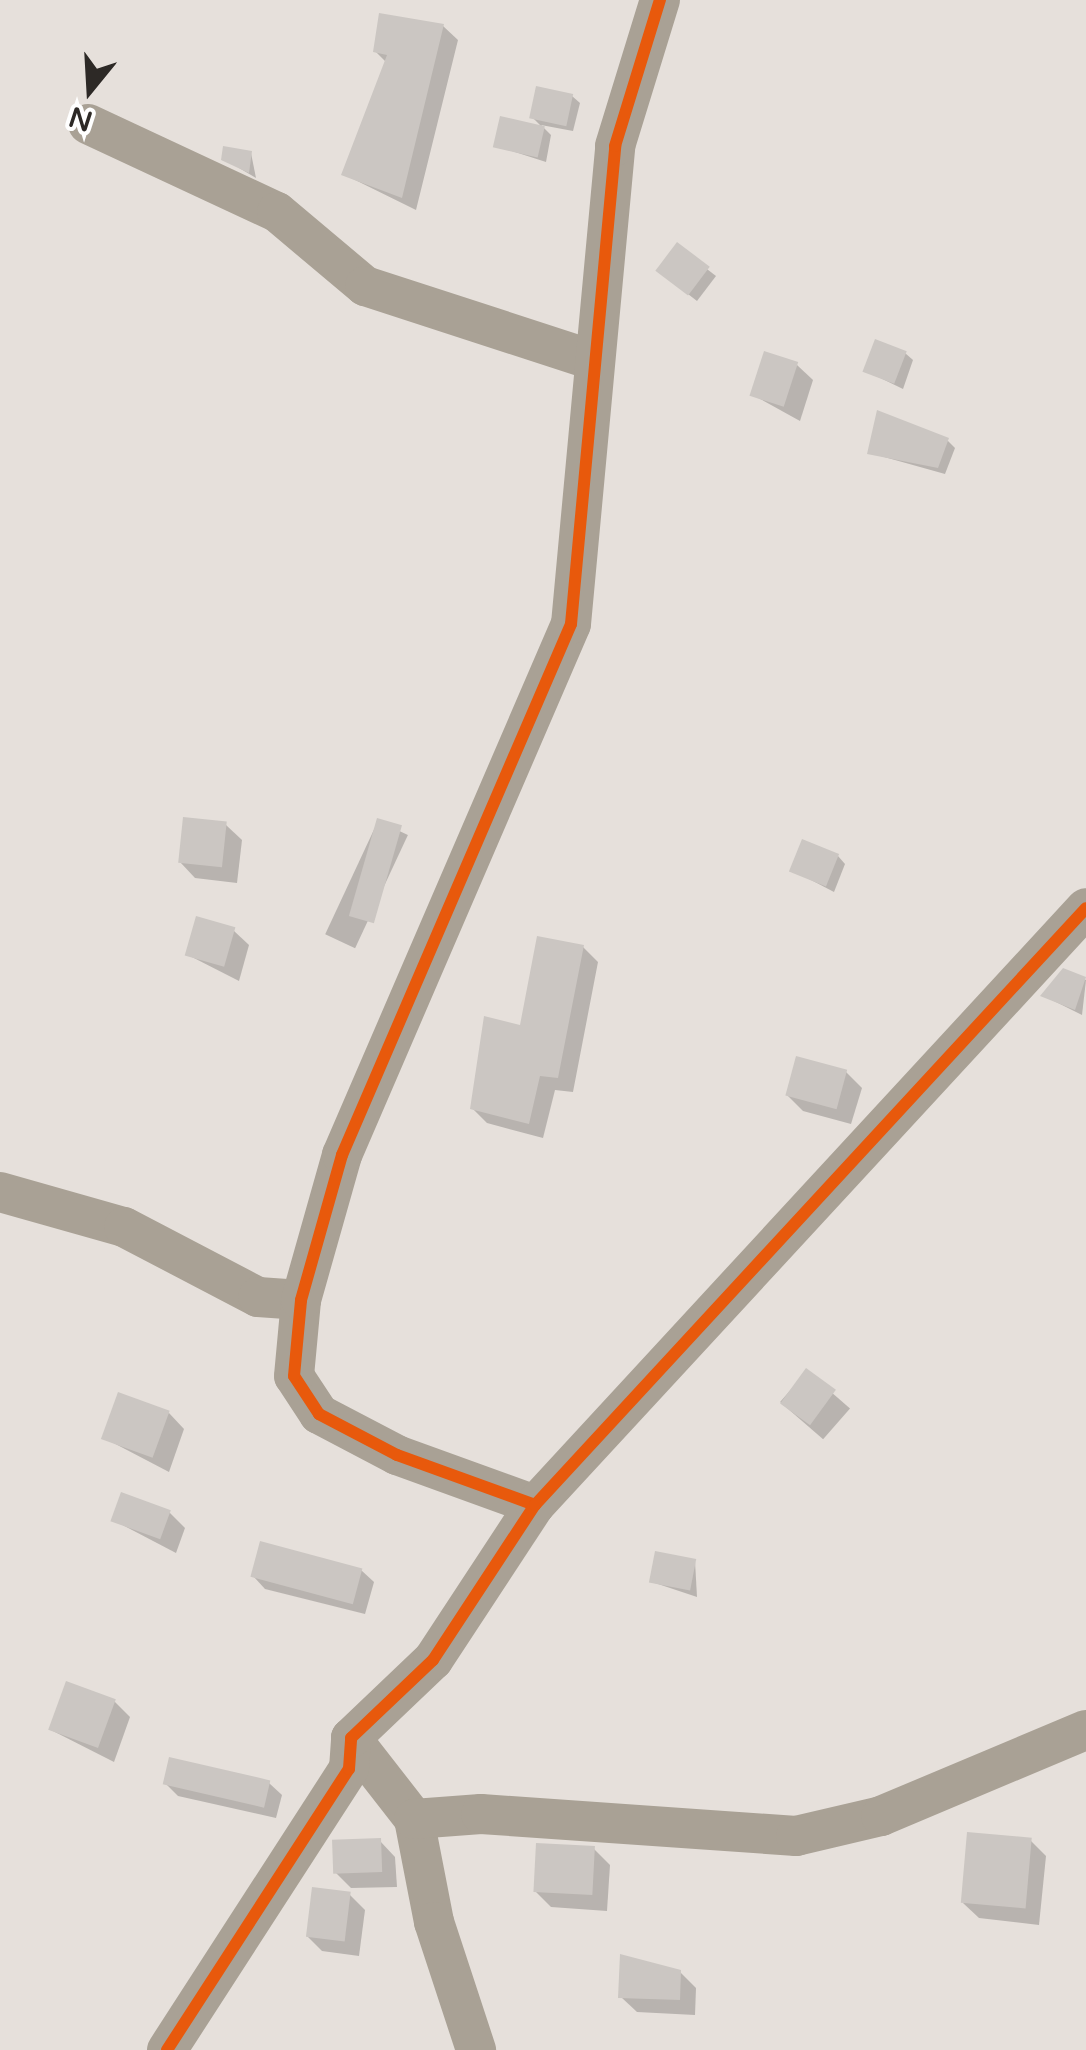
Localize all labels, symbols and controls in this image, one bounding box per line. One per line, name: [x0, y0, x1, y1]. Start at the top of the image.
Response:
north arrow: [40, 40, 140, 140]
text: N: [65, 99, 97, 138]

